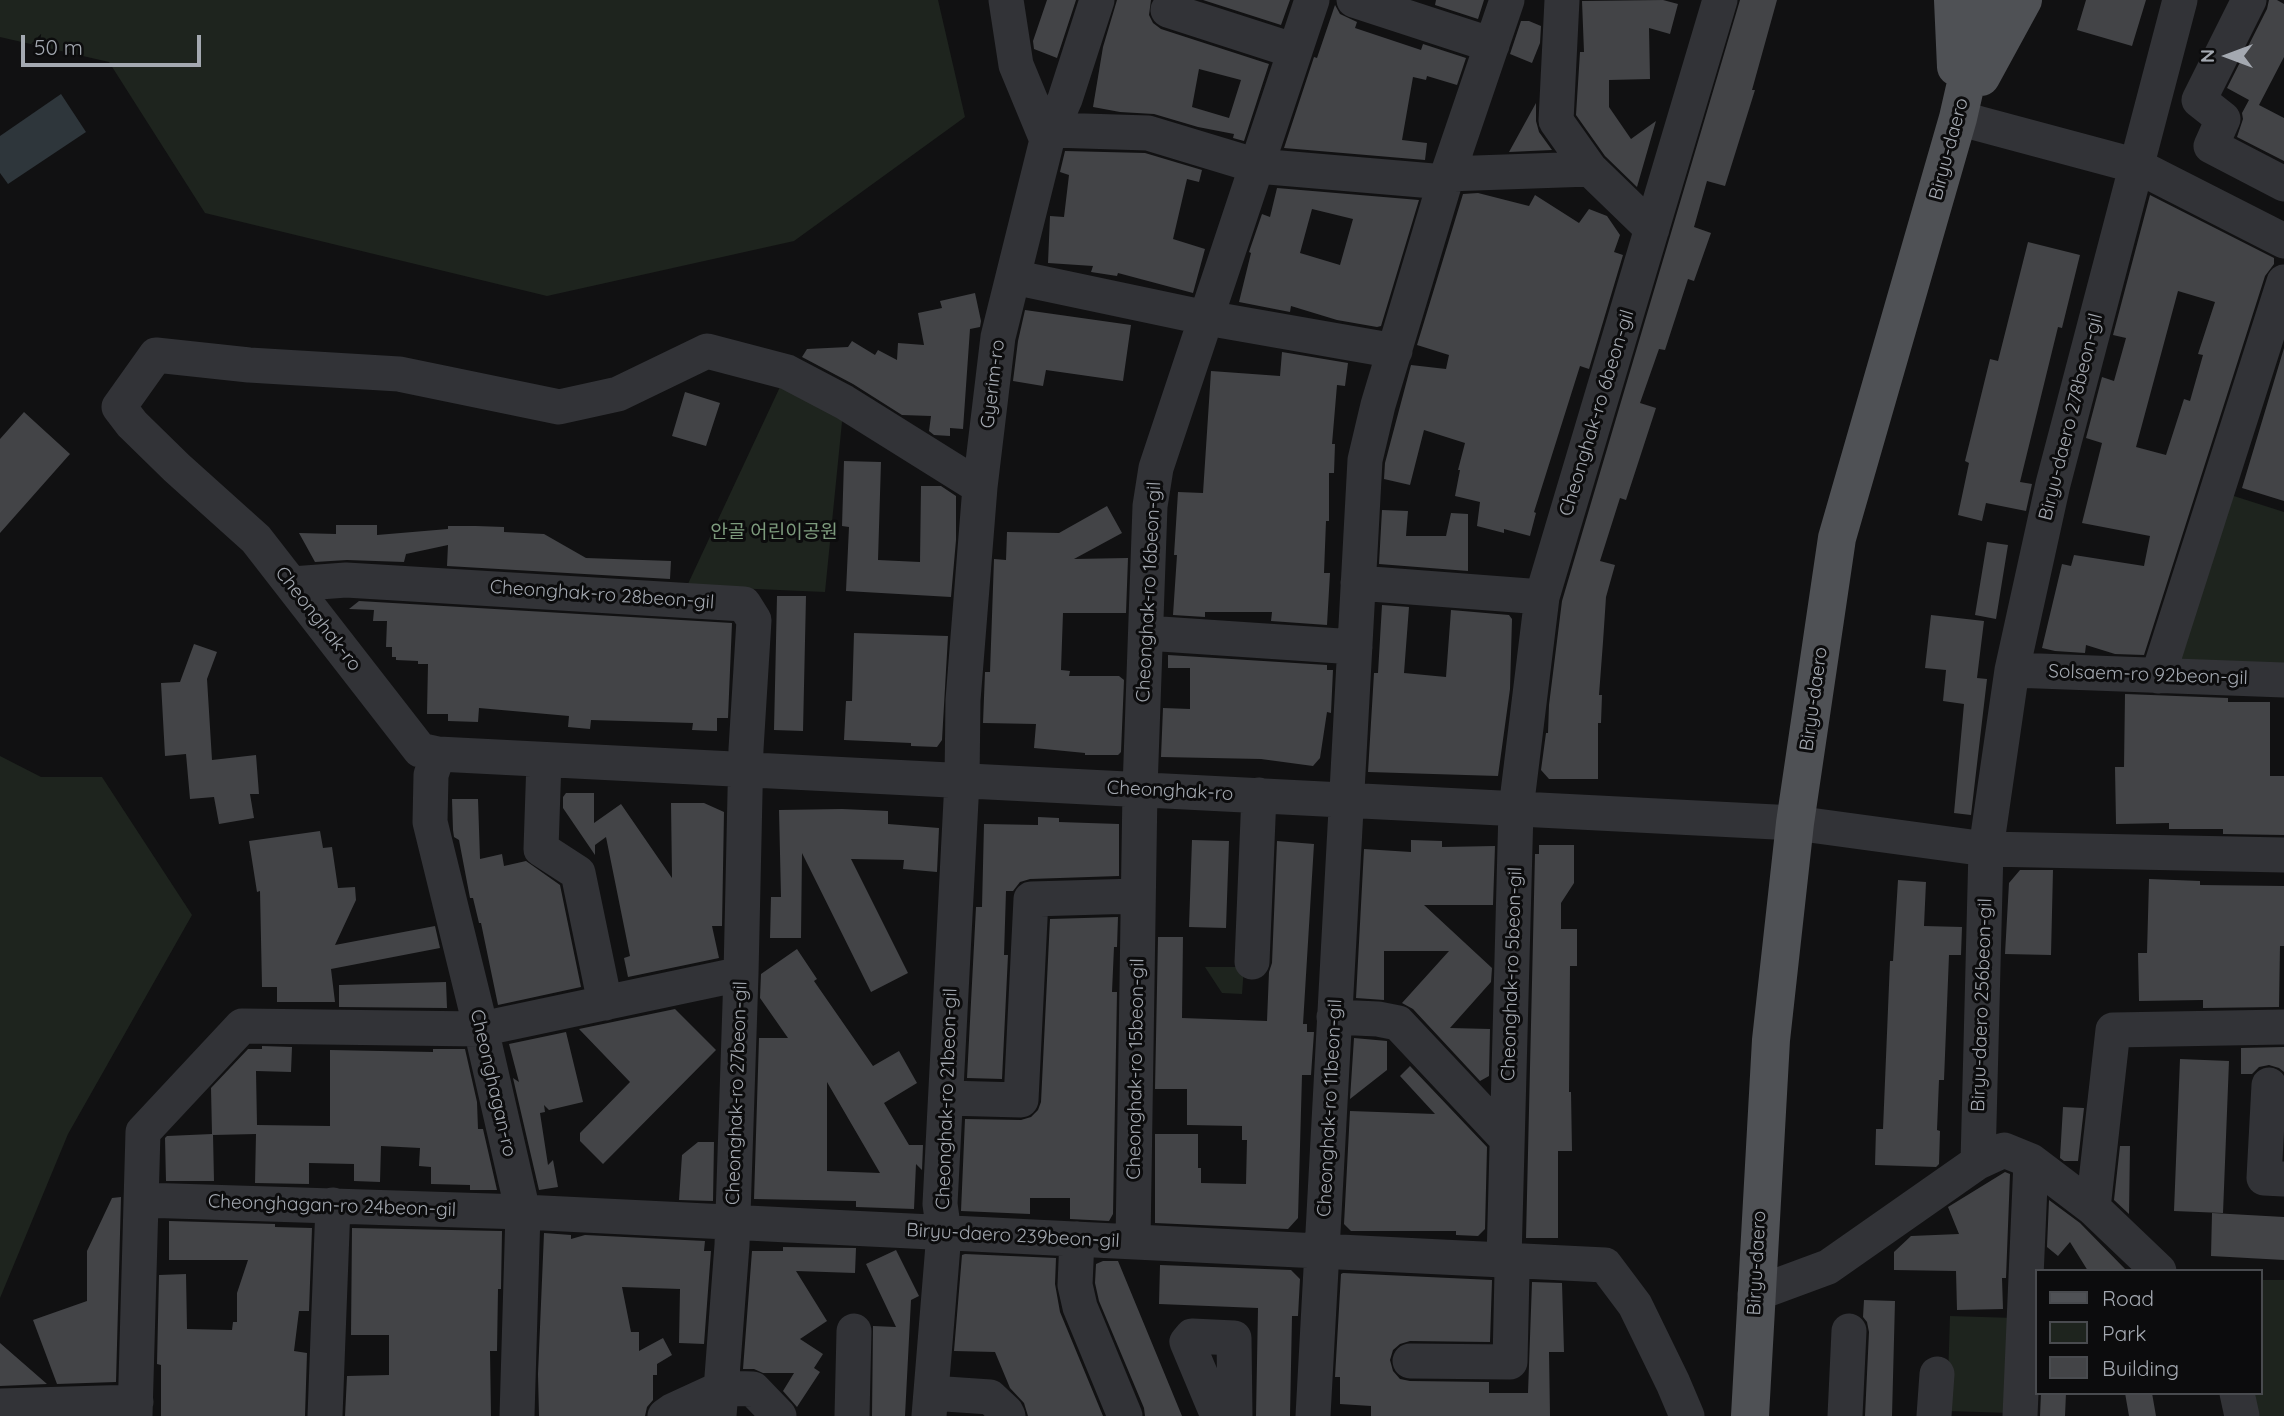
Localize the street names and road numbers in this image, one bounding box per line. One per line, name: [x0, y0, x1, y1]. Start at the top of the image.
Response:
street label: Biryu-daero: [1924, 95, 1974, 203]
street label: Cheonghak-ro 6beon-gil: [1555, 307, 1639, 519]
street label: Biryu-daero 278beon-gil: [2034, 311, 2108, 523]
street label: Gyerim-ro: [976, 338, 1010, 430]
street label: Cheonghak-ro 16beon-gil: [1132, 481, 1166, 703]
street label: Cheonghak-ro: [270, 562, 366, 676]
street label: Cheonghak-ro 28beon-gil: [489, 576, 715, 614]
street label: Biryu-daero: [1795, 645, 1833, 753]
street label: Solsaem-ro 92beon-gil: [2048, 660, 2248, 690]
street label: Cheonghak-ro: [1106, 776, 1234, 806]
street label: Cheonghak-ro 5beon-gil: [1497, 866, 1527, 1082]
street label: Biryu-daero 256beon-gil: [1967, 898, 1997, 1112]
street label: Cheonghak-ro 15beon-gil: [1123, 958, 1149, 1180]
street label: Cheonghak-ro 27beon-gil: [722, 981, 752, 1205]
street label: Cheonghak-ro 21beon-gil: [932, 988, 962, 1210]
street label: Cheonghak-ro 11beon-gil: [1313, 998, 1347, 1218]
street label: Cheonghagan-ro: [465, 1007, 521, 1159]
street label: Cheonghagan-ro 24beon-gil: [207, 1190, 457, 1222]
street label: Biryu-daero: [1743, 1210, 1771, 1316]
street label: Biryu-daero 239beon-gil: [906, 1219, 1120, 1253]

